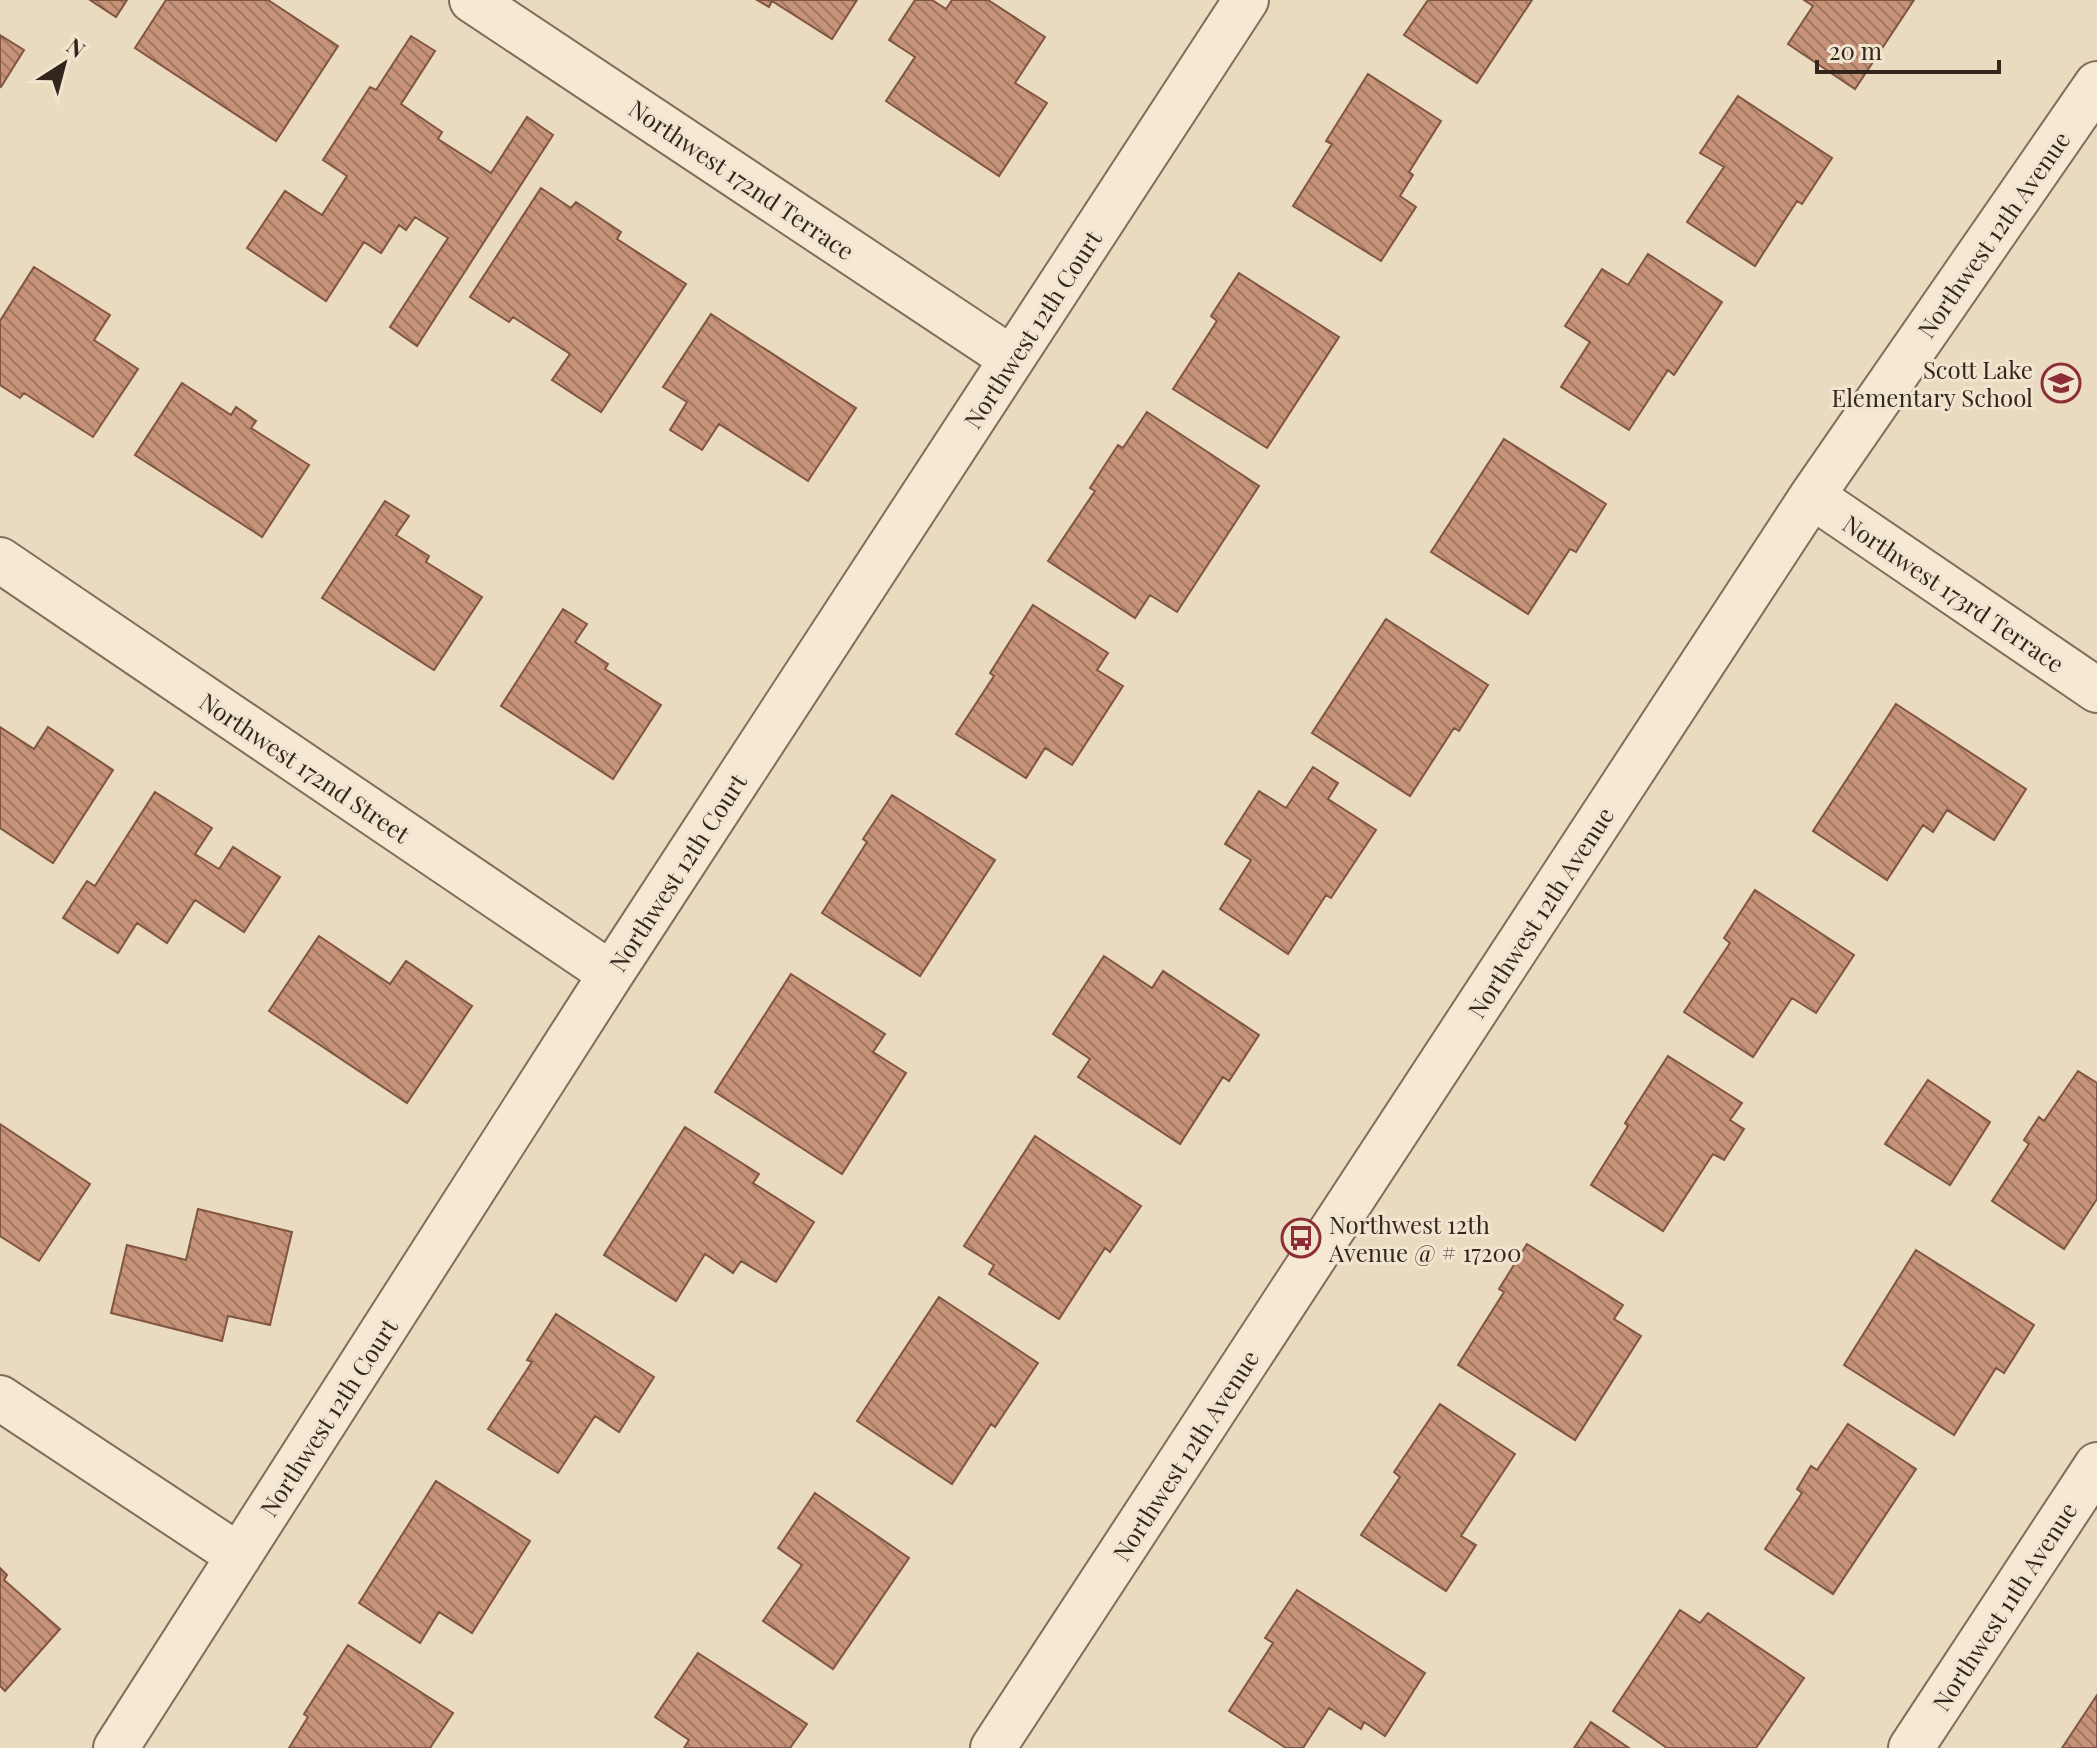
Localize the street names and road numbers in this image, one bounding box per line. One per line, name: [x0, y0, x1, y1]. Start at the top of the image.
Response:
street label: Northwest 172nd Terrace: [623, 92, 861, 266]
street label: Northwest 12th Avenue: [1910, 124, 2076, 344]
street label: Northwest 12th Court: [956, 224, 1108, 434]
street label: Northwest 173rd Terrace: [1837, 507, 2071, 679]
street label: Northwest 172nd Street: [194, 685, 417, 850]
street label: Northwest 12th Court: [601, 767, 753, 977]
street label: Northwest 12th Avenue: [1460, 800, 1620, 1024]
street label: Northwest 12th Court: [252, 1312, 404, 1522]
street label: Northwest 12th Avenue: [1105, 1343, 1265, 1567]
street label: Northwest 11th Avenue: [1924, 1496, 2084, 1716]

